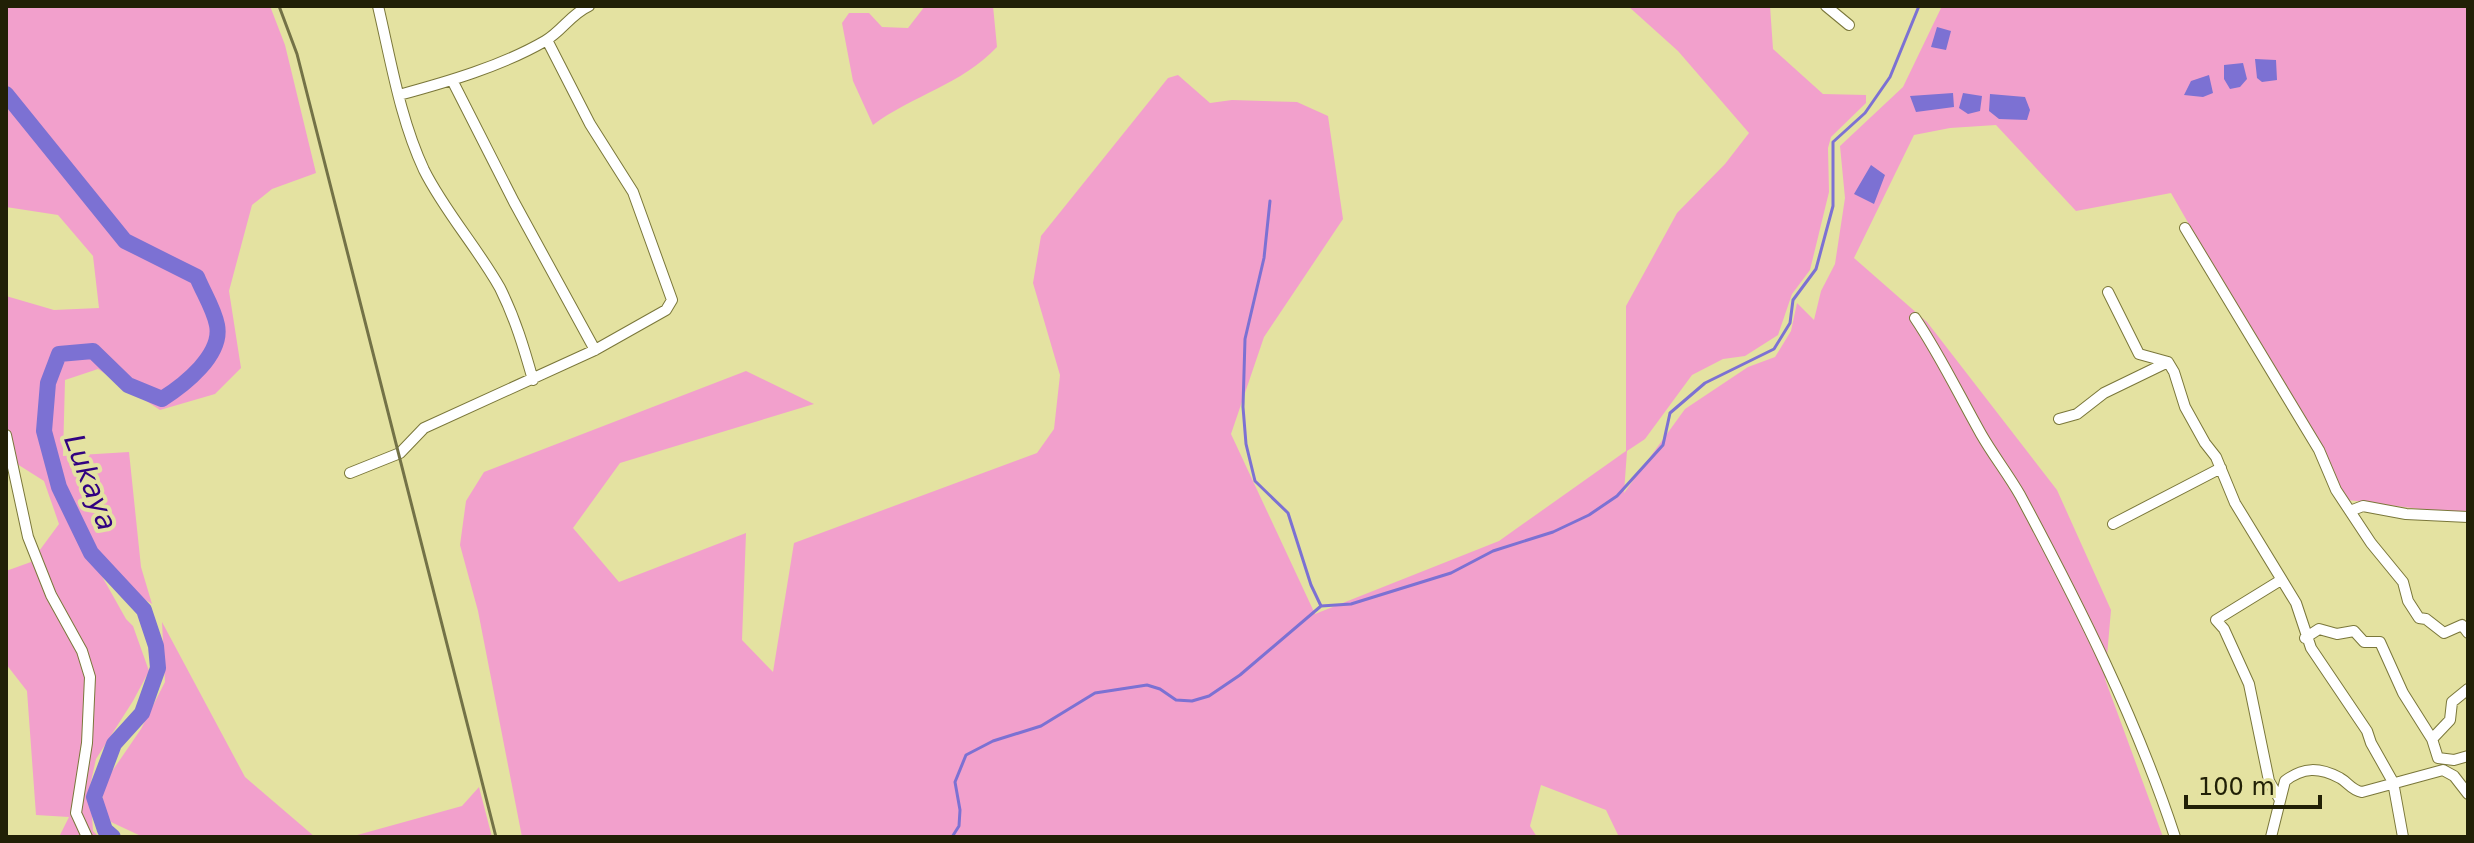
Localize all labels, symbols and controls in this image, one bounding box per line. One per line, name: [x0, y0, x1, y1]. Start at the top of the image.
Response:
water label: Lukaya: [57, 429, 124, 535]
scale bar: [2186, 759, 2320, 809]
text: 100 m: [2198, 773, 2275, 801]

